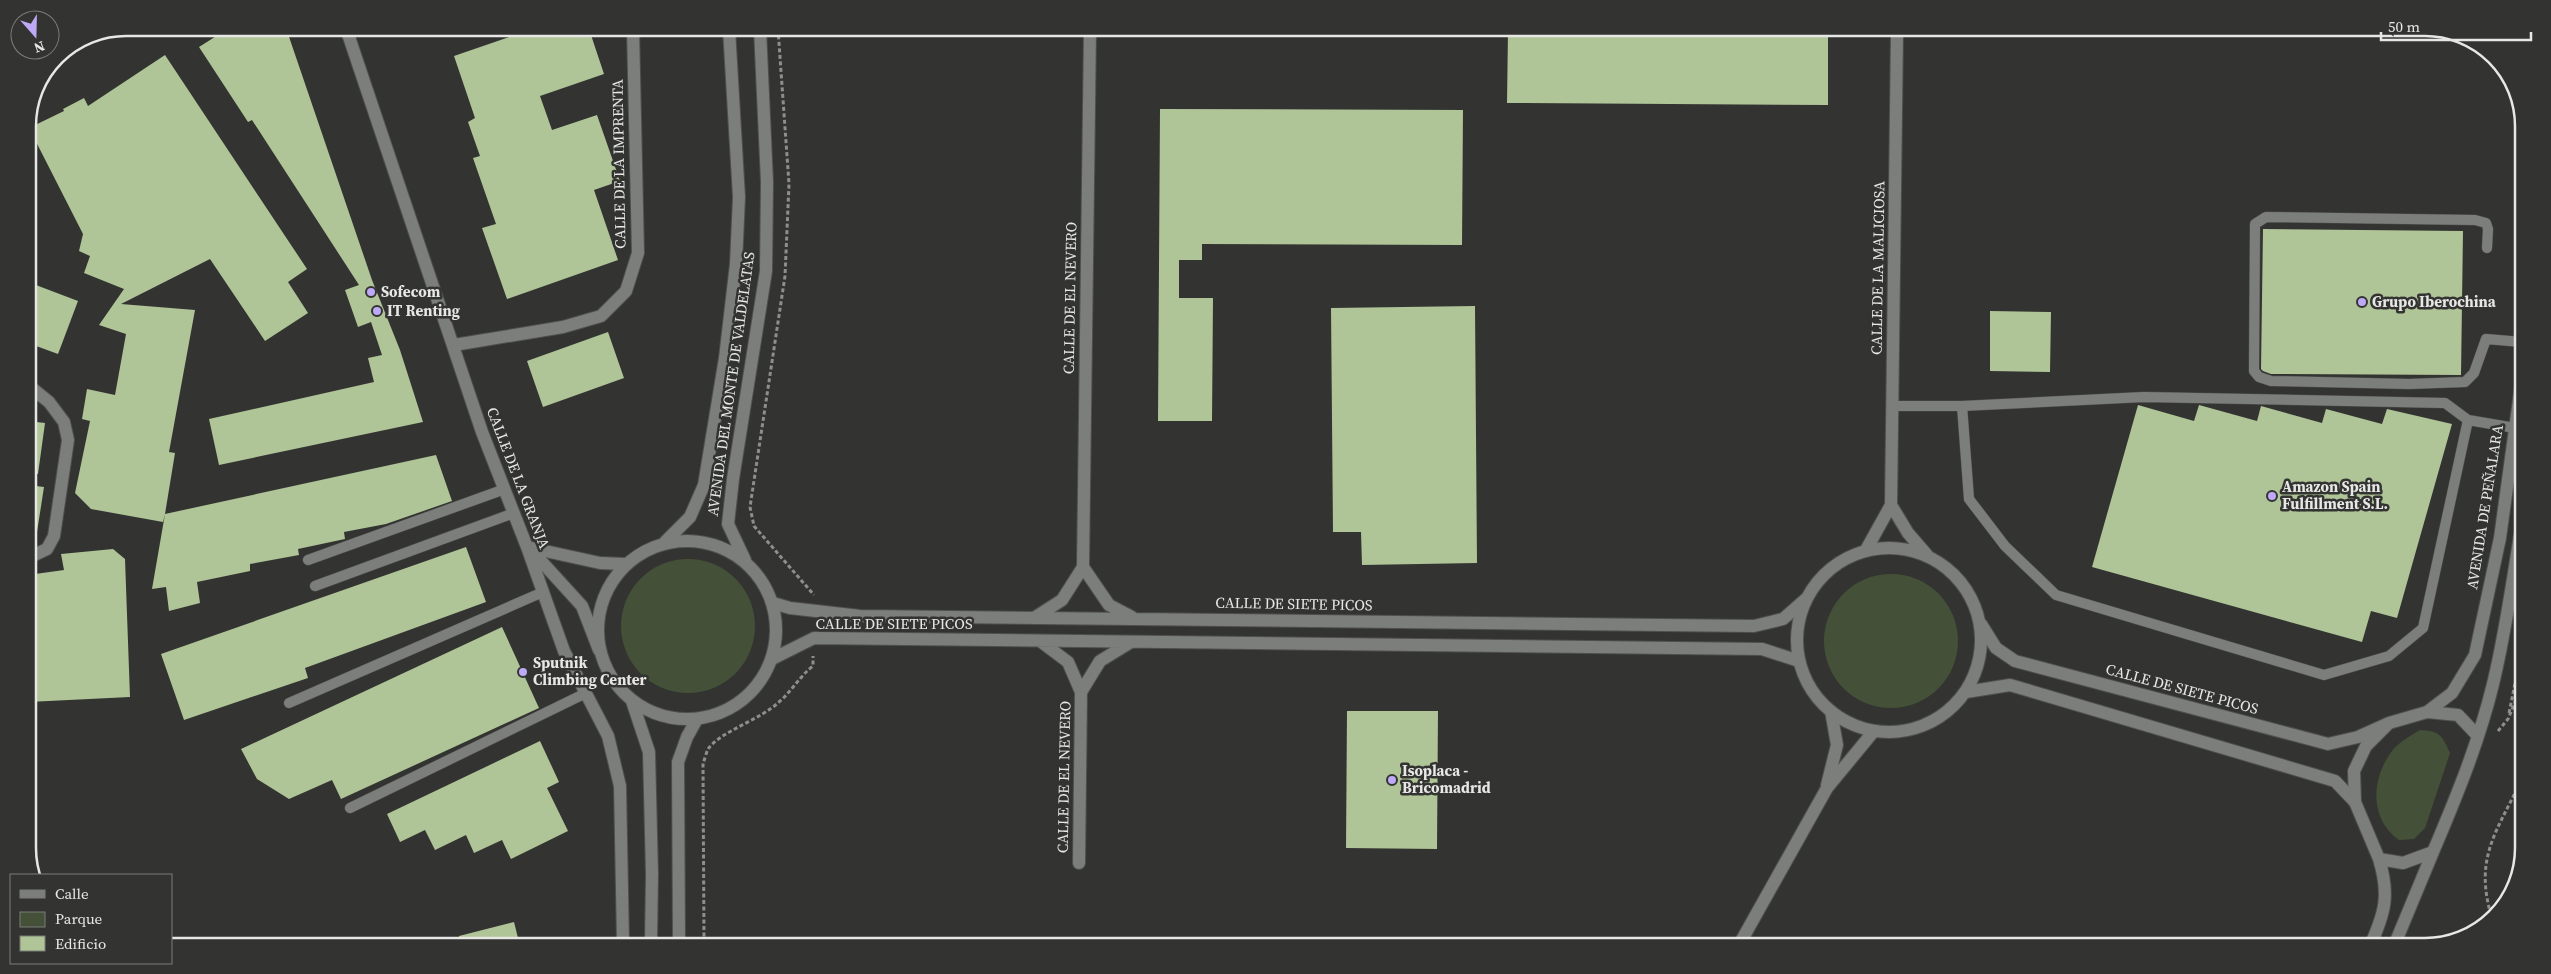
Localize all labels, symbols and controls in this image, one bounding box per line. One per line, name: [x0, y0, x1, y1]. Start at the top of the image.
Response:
north arrow: [10, 10, 60, 60]
scale bar: [2381, 10, 2531, 42]
text: 50 m: [2388, 16, 2420, 37]
text: N: [31, 36, 48, 58]
street label: CALLE DE LA IMPRENTA: [607, 79, 630, 249]
street label: CALLE DE LA MALICIOSA: [1865, 181, 1890, 355]
street label: CALLE DE EL NEVERO: [1058, 222, 1081, 374]
street label: AVENIDA DEL MONTE DE VALDELATAS: [702, 250, 760, 517]
place label: Sofecom: [381, 281, 441, 302]
marker: Sofecom: [365, 286, 377, 298]
place label: Grupo Iberochina: [2372, 291, 2497, 312]
marker: Grupo Iberochina: [2356, 296, 2368, 308]
place label: IT Renting: [387, 300, 460, 321]
marker: IT Renting: [371, 305, 383, 317]
street label: CALLE DE LA GRANJA: [482, 404, 555, 552]
street label: AVENIDA DE PEÑALARA: [2461, 423, 2508, 591]
place label: Amazon Spain Fulfillment S.L.: [2282, 476, 2388, 514]
marker: Amazon Spain Fulfillment S.L.: [2266, 490, 2278, 502]
street label: CALLE DE SIETE PICOS: [1215, 592, 1373, 615]
street label: CALLE DE SIETE PICOS: [815, 613, 973, 634]
place label: Sputnik Climbing Center: [533, 652, 646, 690]
street label: CALLE DE SIETE PICOS: [2103, 658, 2261, 719]
marker: Sputnik Climbing Center: [517, 666, 529, 678]
street label: CALLE DE EL NEVERO: [1052, 701, 1075, 853]
place label: Isoplaca - Bricomadrid: [1402, 760, 1491, 798]
marker: Isoplaca - Bricomadrid: [1386, 774, 1398, 786]
legend: [10, 874, 172, 964]
text: Calle: [55, 883, 89, 904]
text: Parque: [55, 908, 103, 929]
text: Edificio: [55, 933, 106, 954]

